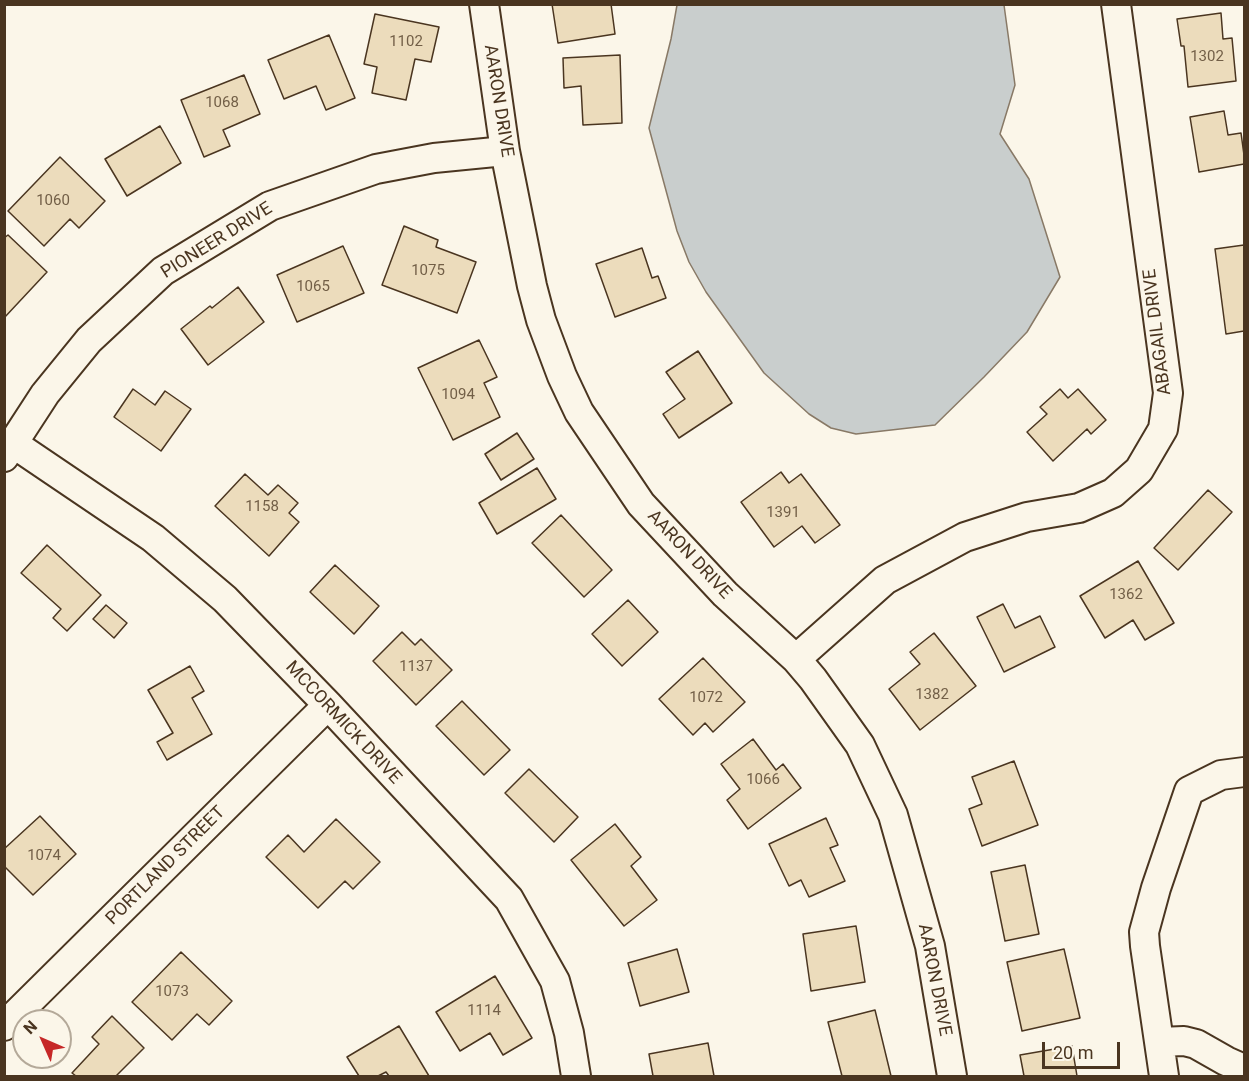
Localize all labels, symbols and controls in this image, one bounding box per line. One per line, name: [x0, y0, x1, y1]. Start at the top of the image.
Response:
house number: 1102: [389, 33, 423, 51]
street label: AARON DRIVE: [478, 43, 518, 159]
house number: 1302: [1190, 48, 1224, 66]
house number: 1068: [205, 94, 239, 112]
house number: 1060: [36, 192, 70, 210]
street label: PIONEER DRIVE: [157, 198, 277, 284]
house number: 1075: [411, 262, 445, 280]
street label: ABAGAIL DRIVE: [1140, 268, 1176, 396]
house number: 1065: [296, 278, 330, 296]
house number: 1094: [441, 386, 475, 404]
house number: 1158: [245, 498, 279, 516]
house number: 1391: [766, 504, 800, 522]
street label: AARON DRIVE: [642, 506, 736, 604]
house number: 1362: [1109, 586, 1143, 604]
street label: MCCORMICK DRIVE: [280, 657, 406, 789]
house number: 1137: [399, 658, 433, 676]
house number: 1382: [915, 686, 949, 704]
house number: 1072: [689, 689, 723, 707]
house number: 1066: [746, 771, 780, 789]
street label: PORTLAND STREET: [102, 802, 230, 930]
house number: 1074: [27, 847, 61, 865]
street label: AARON DRIVE: [913, 922, 955, 1038]
house number: 1073: [155, 983, 189, 1001]
house number: 1114: [467, 1002, 501, 1020]
north arrow: [12, 1009, 72, 1069]
text: N: [20, 1017, 41, 1038]
scale bar: [1045, 1030, 1123, 1068]
text: 20 m: [1053, 1042, 1093, 1063]

